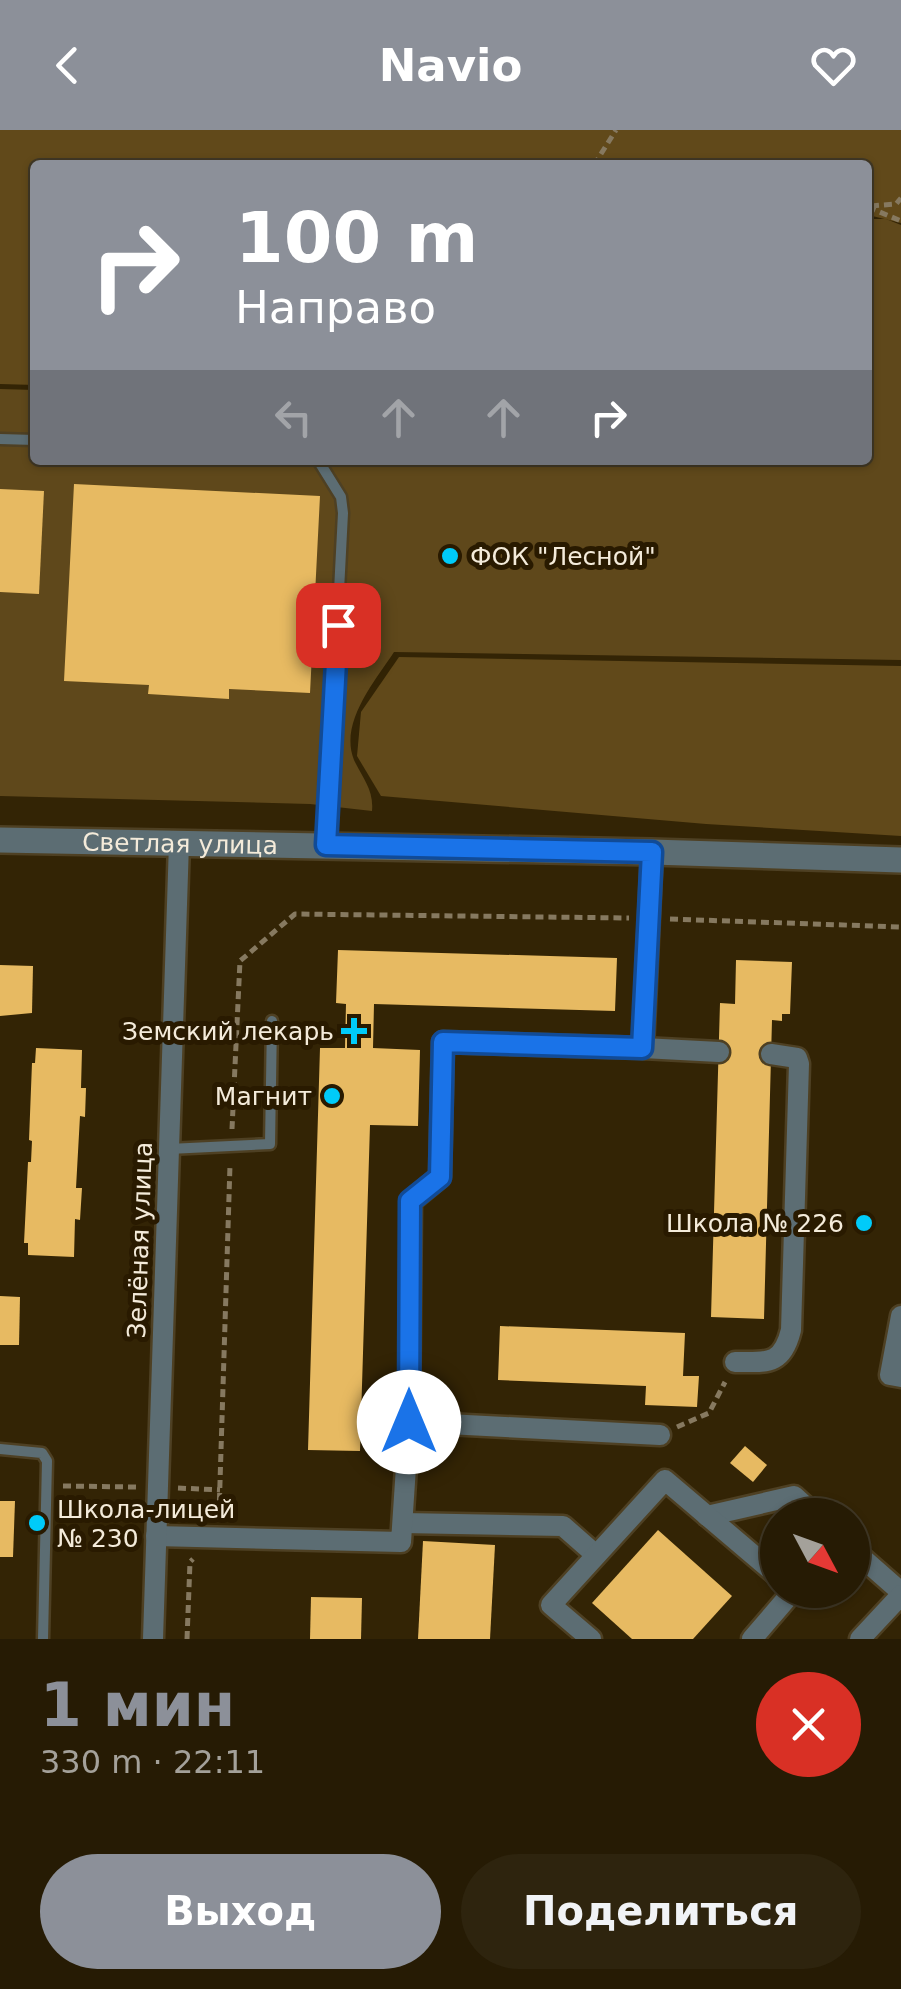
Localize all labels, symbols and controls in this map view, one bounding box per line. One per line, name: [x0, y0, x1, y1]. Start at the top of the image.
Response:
icon: back: [40, 38, 95, 93]
icon: heart: [806, 38, 861, 93]
text: Navio: [379, 39, 522, 92]
text: 100 m: [235, 197, 478, 279]
icon: right: [70, 200, 200, 330]
text: Направо: [235, 281, 436, 334]
icon: left: [266, 390, 321, 445]
icon: ahead: [371, 390, 426, 445]
icon: ahead: [476, 390, 531, 445]
icon: right: [581, 390, 636, 445]
place label: ФОК "Лесной": [470, 542, 656, 571]
marker: ФОК "Лесной": [439, 545, 461, 567]
pin: [296, 583, 381, 668]
icon: arrive: [311, 598, 366, 653]
street label: Светлая улица: [82, 827, 278, 860]
place label: Земский лекарь: [122, 1017, 334, 1046]
marker: Земский лекарь: [343, 1020, 365, 1042]
place label: Магнит: [215, 1082, 312, 1111]
marker: Магнит: [321, 1085, 343, 1107]
street label: Зелёная улица: [122, 1141, 158, 1339]
place label: Школа № 226: [666, 1209, 844, 1238]
marker: Школа № 226: [853, 1212, 875, 1234]
position arrow: [357, 1370, 461, 1474]
place label: Школа-лицей № 230: [57, 1495, 235, 1553]
north arrow: [760, 1498, 870, 1608]
map controls: [760, 1498, 870, 1608]
marker: Школа-лицей № 230: [26, 1512, 48, 1534]
text: 1 мин: [40, 1670, 235, 1740]
button: close: [756, 1672, 861, 1777]
text: 330 m · 22:11: [40, 1743, 265, 1781]
button: Выход: [40, 1854, 441, 1969]
button: Поделиться: [461, 1854, 861, 1969]

